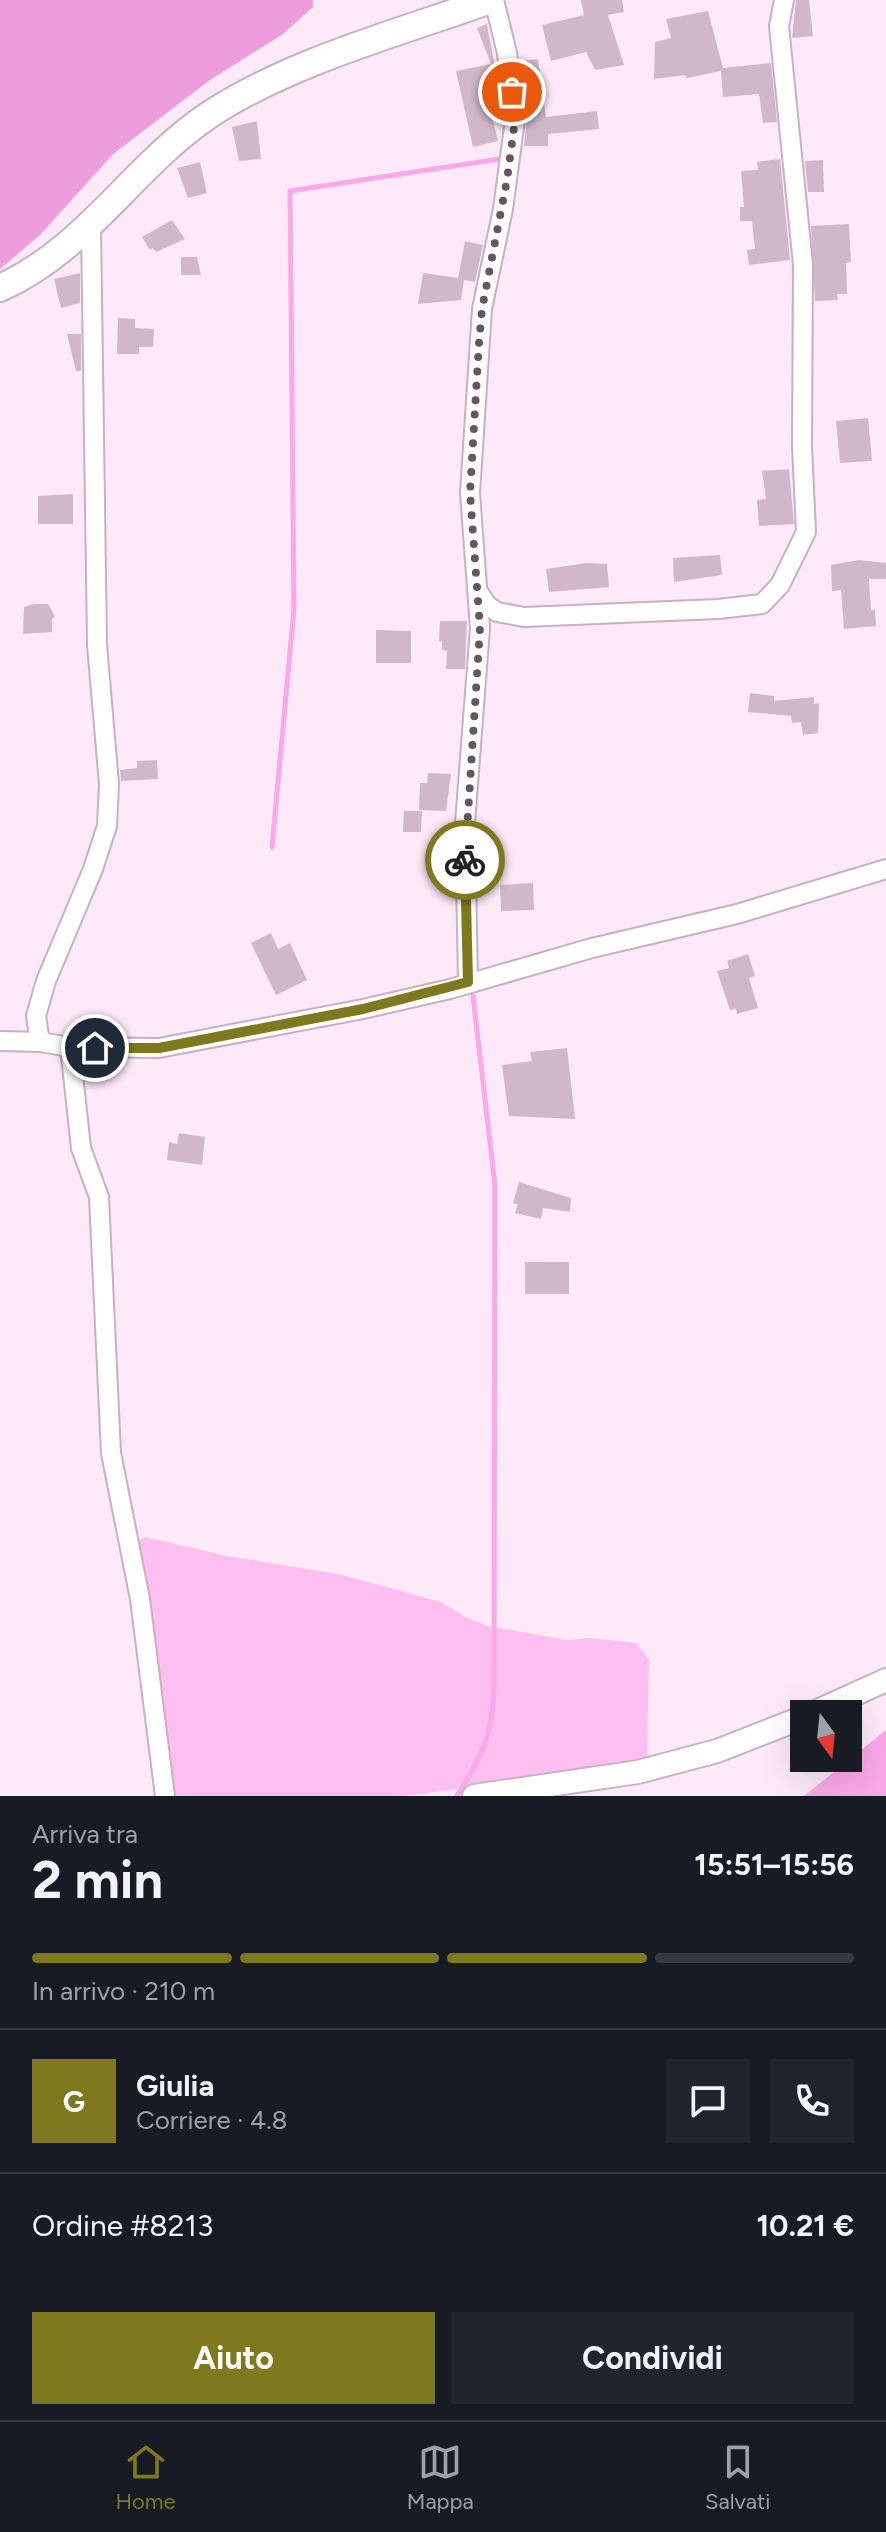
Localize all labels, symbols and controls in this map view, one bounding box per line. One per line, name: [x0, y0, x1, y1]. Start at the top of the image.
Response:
pin: [478, 58, 546, 126]
icon: bag: [490, 70, 534, 114]
courier: [425, 820, 505, 900]
icon: bike: [443, 838, 487, 882]
pin: [61, 1014, 129, 1082]
icon: home: [73, 1026, 117, 1070]
north arrow: [790, 1700, 862, 1772]
map controls: [790, 1700, 862, 1772]
text: Arriva tra: [32, 1818, 138, 1850]
text: 15:51–15:56: [694, 1846, 854, 1883]
text: 2 min: [32, 1849, 163, 1911]
text: In arrivo · 210 m: [32, 1975, 215, 2007]
button: chat: [666, 2059, 750, 2143]
button: phone: [770, 2059, 854, 2143]
text: Giulia: [136, 2067, 214, 2104]
text: G: [63, 2083, 85, 2120]
text: Corriere · 4.8: [136, 2104, 288, 2136]
text: Ordine #8213: [32, 2207, 213, 2244]
text: 10.21 €: [756, 2207, 854, 2244]
button: Aiuto: [32, 2312, 435, 2404]
button: Condividi: [451, 2312, 854, 2404]
tab: Home: [116, 2440, 176, 2515]
tab: Mappa: [407, 2440, 474, 2515]
tab: Salvati: [705, 2440, 770, 2515]

